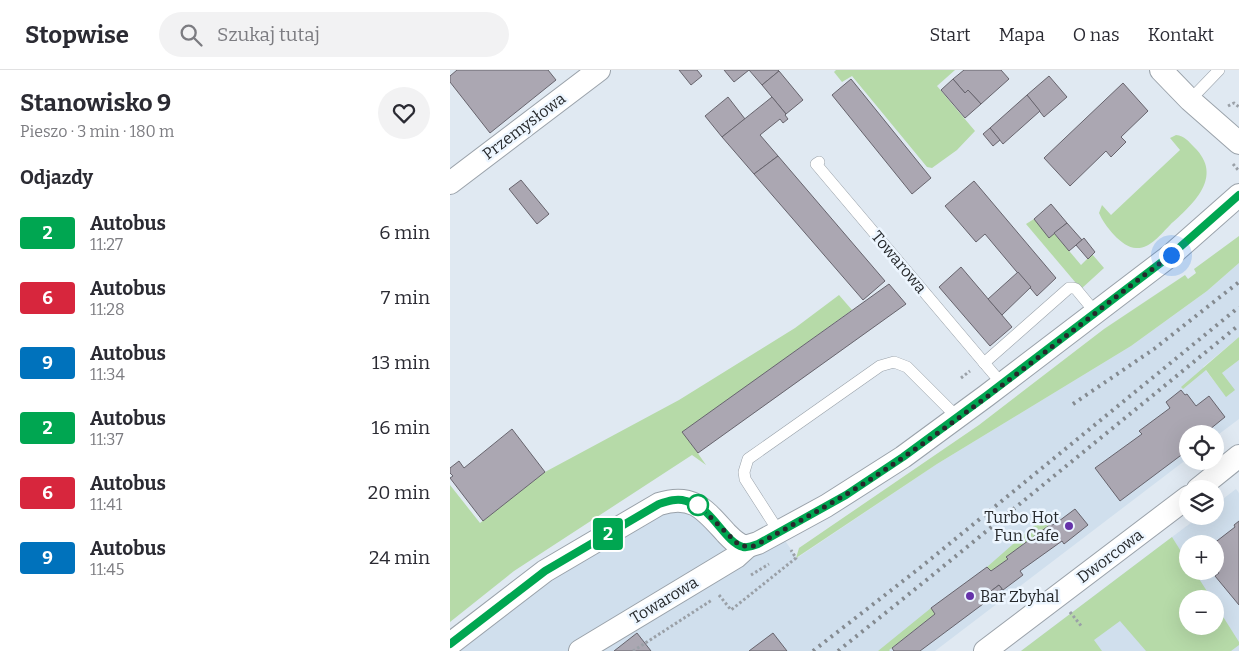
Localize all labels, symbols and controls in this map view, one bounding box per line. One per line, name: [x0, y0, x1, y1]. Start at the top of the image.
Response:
search box: [159, 12, 509, 57]
text: Stopwise: [25, 21, 129, 49]
icon: search: [177, 21, 205, 49]
text: Szukaj tutaj: [217, 23, 320, 46]
text: Start: [929, 24, 971, 46]
text: Mapa: [999, 24, 1045, 46]
text: O nas: [1073, 24, 1120, 46]
text: Kontakt: [1148, 24, 1214, 46]
button: heart: [378, 87, 430, 139]
text: Stanowisko 9: [20, 89, 171, 117]
street label: Przemysłowa: [479, 89, 569, 163]
text: Pieszo · 3 min · 180 m: [20, 122, 174, 141]
text: Odjazdy: [20, 166, 93, 189]
text: Autobus: [90, 212, 166, 235]
text: 6 min: [379, 221, 430, 244]
text: 2: [42, 222, 53, 244]
street label: Towarowa: [867, 227, 931, 297]
text: 11:27: [90, 235, 123, 254]
your location: [1159, 243, 1184, 268]
text: Autobus: [90, 277, 166, 300]
text: 7 min: [381, 286, 430, 309]
text: 6: [42, 287, 53, 309]
text: 11:28: [90, 300, 125, 319]
text: Autobus: [90, 342, 166, 365]
text: 13 min: [372, 351, 430, 374]
text: 9: [42, 352, 53, 374]
text: 11:34: [90, 365, 125, 384]
text: Autobus: [90, 407, 166, 430]
text: 16 min: [372, 416, 430, 439]
text: 2: [42, 417, 53, 439]
map controls: [1179, 425, 1224, 635]
button: locate: [1179, 425, 1224, 470]
text: 11:37: [90, 430, 124, 449]
text: Autobus: [90, 472, 166, 495]
button: layers: [1179, 480, 1224, 525]
text: 20 min: [368, 481, 430, 504]
text: 6: [42, 482, 53, 504]
unlabelled marker: [687, 494, 709, 516]
text: 11:41: [90, 495, 122, 514]
place label: Turbo Hot Fun Cafe: [984, 508, 1059, 545]
line badge: 2: [592, 518, 624, 550]
marker: Turbo Hot Fun Cafe: [1063, 520, 1075, 532]
text: 2: [603, 523, 613, 545]
street label: Dworcowa: [1073, 525, 1147, 587]
button: +: [1179, 535, 1224, 580]
text: Autobus: [90, 537, 166, 560]
text: 24 min: [369, 546, 430, 569]
text: 9: [42, 547, 53, 569]
text: 11:45: [90, 560, 124, 579]
street label: Towarowa: [627, 572, 701, 628]
place label: Bar Zbyhal: [980, 587, 1060, 606]
marker: Bar Zbyhal: [964, 590, 976, 602]
button: −: [1179, 590, 1224, 635]

